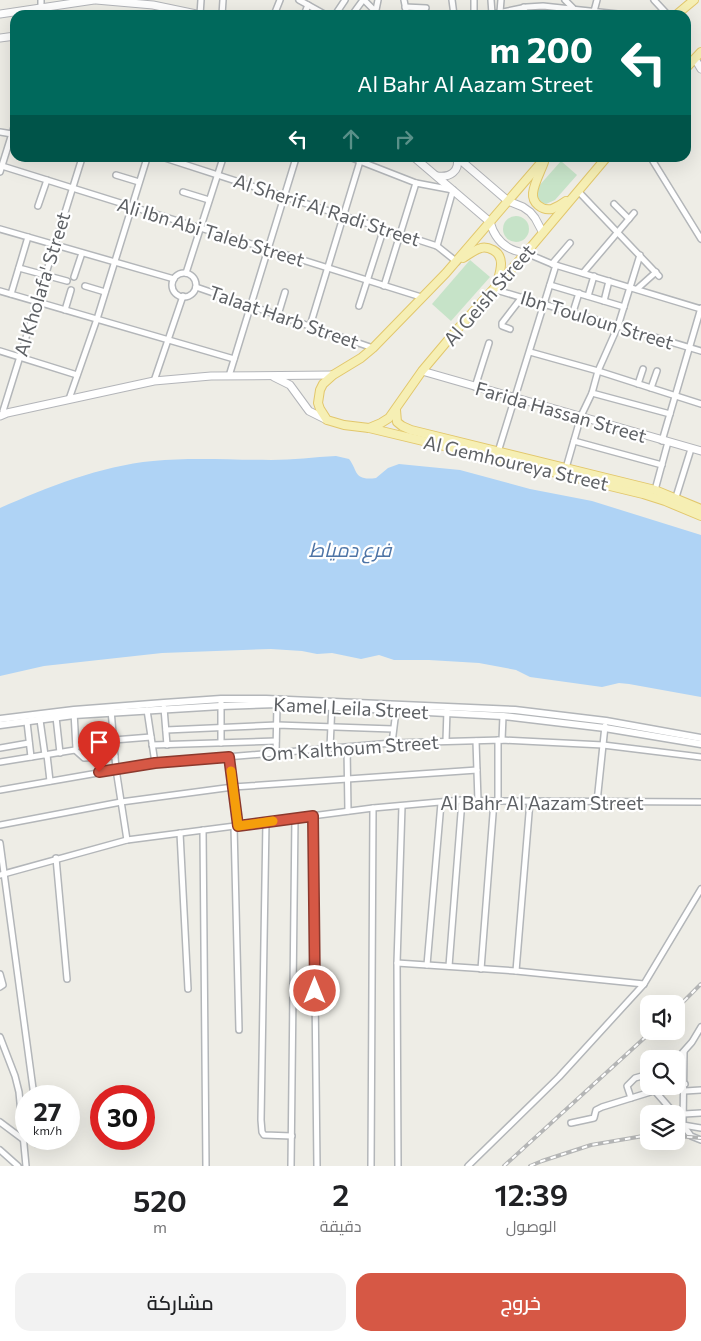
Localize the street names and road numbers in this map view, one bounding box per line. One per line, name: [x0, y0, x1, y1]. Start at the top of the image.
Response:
street label: Al Sherif Al Radi Street: [231, 169, 423, 251]
street label: Ali Ibn Abi Taleb Street: [115, 192, 308, 271]
street label: Al Kholafa' Street: [9, 209, 74, 359]
street label: Al Geish Street: [438, 239, 539, 350]
street label: Talaat Harb Street: [206, 280, 362, 353]
street label: Ibn Touloun Street: [518, 285, 677, 354]
street label: Farida Hassan Street: [473, 376, 650, 447]
street label: Al Gemhoureya Street: [421, 430, 611, 495]
street label: Kamel Leila Street: [273, 692, 430, 723]
street label: Om Kalthoum Street: [260, 730, 440, 765]
street label: Al Bahr Al Aazam Street: [440, 791, 644, 814]

